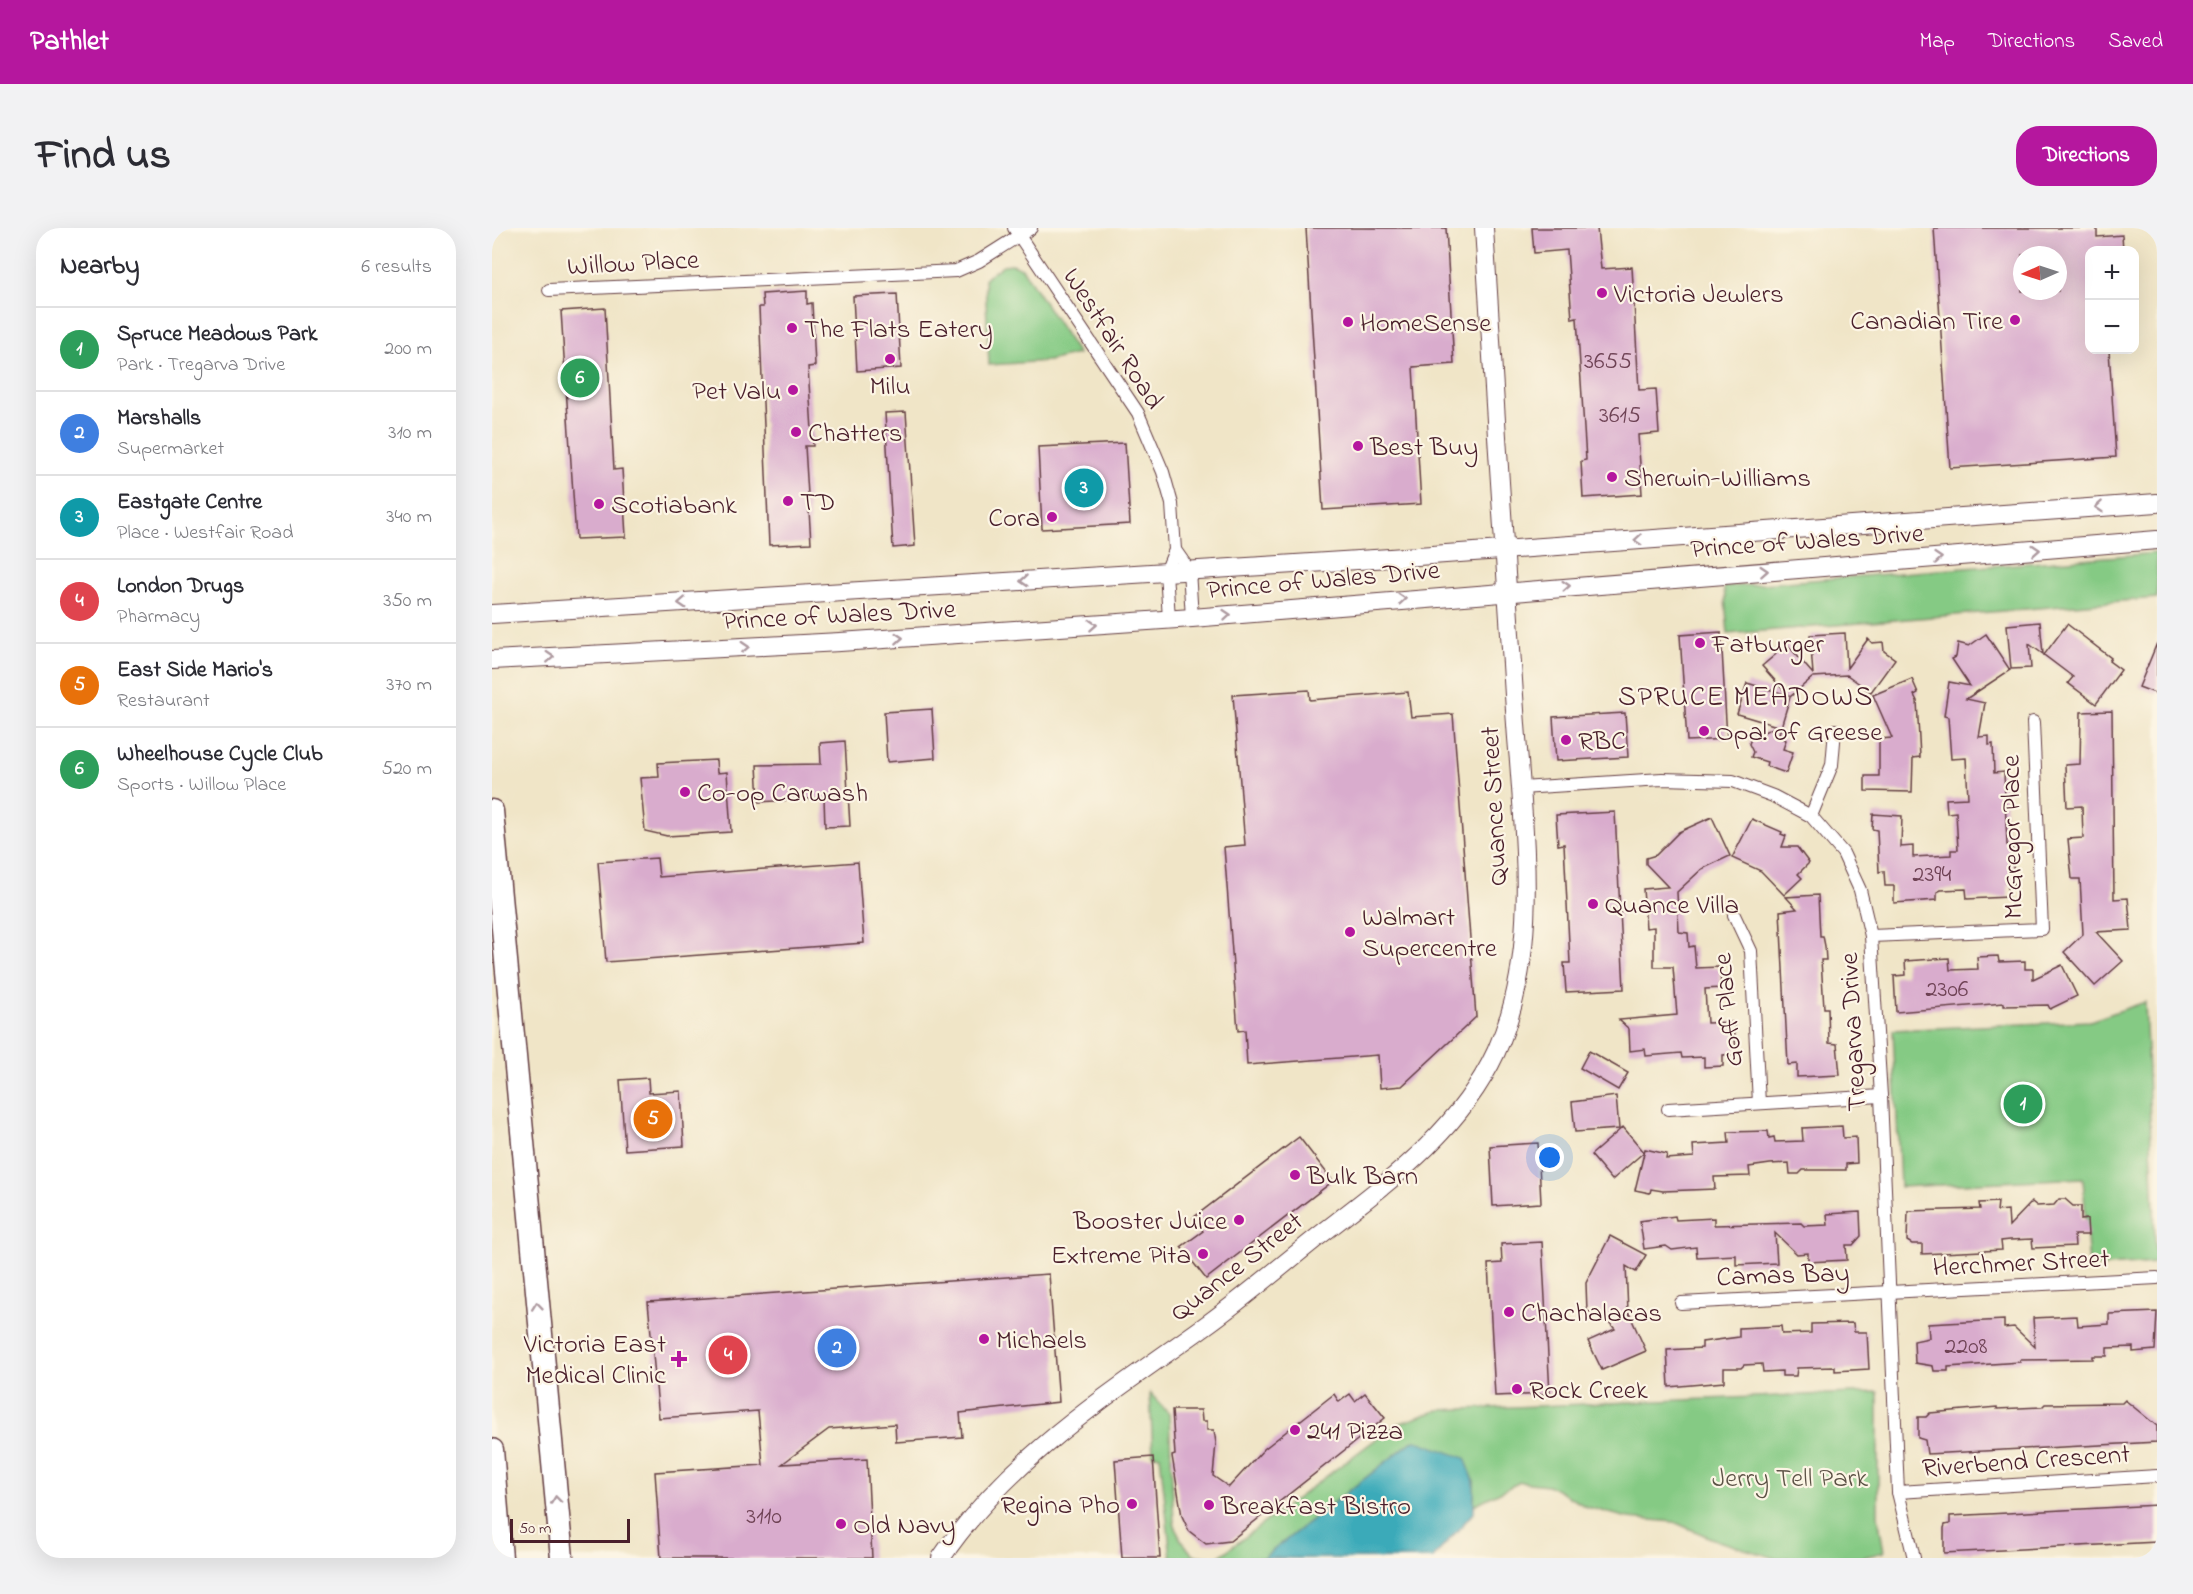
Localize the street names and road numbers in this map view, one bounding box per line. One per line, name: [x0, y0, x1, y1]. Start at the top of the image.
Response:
street label: Willow Place: [566, 242, 701, 287]
street label: Westfair Road: [1052, 261, 1172, 418]
street label: Prince of Wales Drive: [1689, 515, 1926, 570]
street label: Prince of Wales Drive: [1205, 552, 1442, 611]
street label: Prince of Wales Drive: [721, 591, 958, 642]
street label: Quance Street: [1472, 725, 1519, 887]
street label: McGregor Place: [1993, 754, 2034, 919]
street label: Goff Place: [1704, 950, 1755, 1069]
street label: Tregarva Drive: [1831, 950, 1878, 1112]
street label: Quance Street: [1163, 1204, 1312, 1332]
street label: Herchmer Street: [1932, 1240, 2111, 1289]
street label: Camas Bay: [1716, 1255, 1850, 1298]
street label: Riverbend Crescent: [1921, 1436, 2132, 1489]

